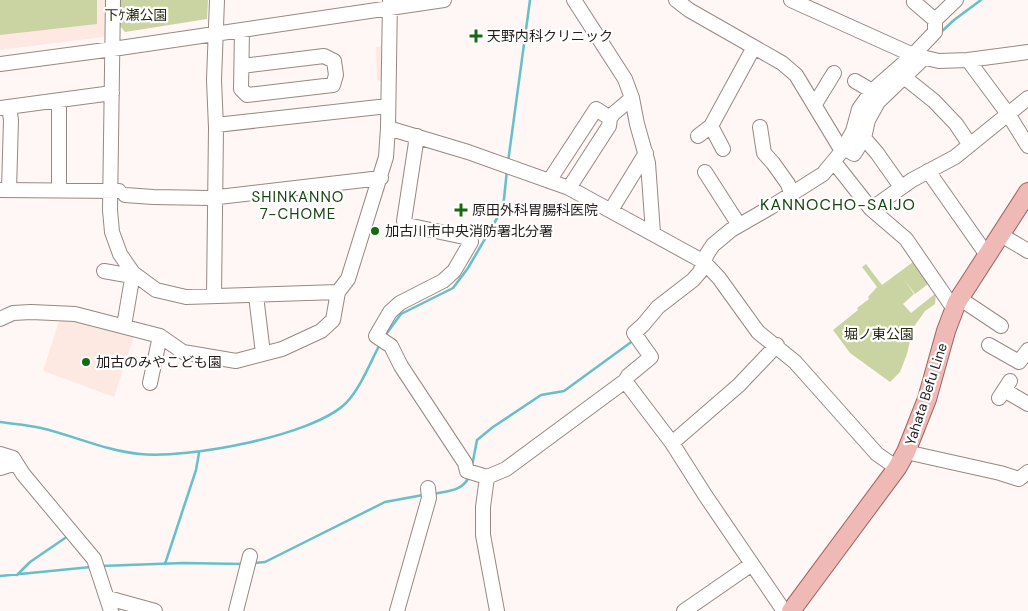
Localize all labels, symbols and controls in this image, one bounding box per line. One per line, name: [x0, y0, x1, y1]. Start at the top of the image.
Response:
park label: 下ｹ瀬公園: [105, 6, 168, 24]
place label: 天野内科クリニック: [487, 27, 613, 45]
marker: 天野内科クリニック: [469, 29, 483, 43]
district label: SHINKANNO 7-CHOME: [252, 187, 344, 224]
district label: KANNOCHO-SAIJO: [760, 194, 916, 215]
place label: 原田外科胃腸科医院: [472, 201, 598, 219]
marker: 原田外科胃腸科医院: [454, 203, 468, 217]
place label: 加古川市中央消防署北分署: [385, 222, 553, 240]
marker: 加古川市中央消防署北分署: [369, 225, 381, 237]
park label: 堀ノ東公園: [844, 325, 914, 343]
street label: Yahata Befu Line: [901, 340, 951, 447]
place label: 加古のみやこども園: [96, 353, 222, 371]
marker: 加古のみやこども園: [80, 356, 92, 368]

